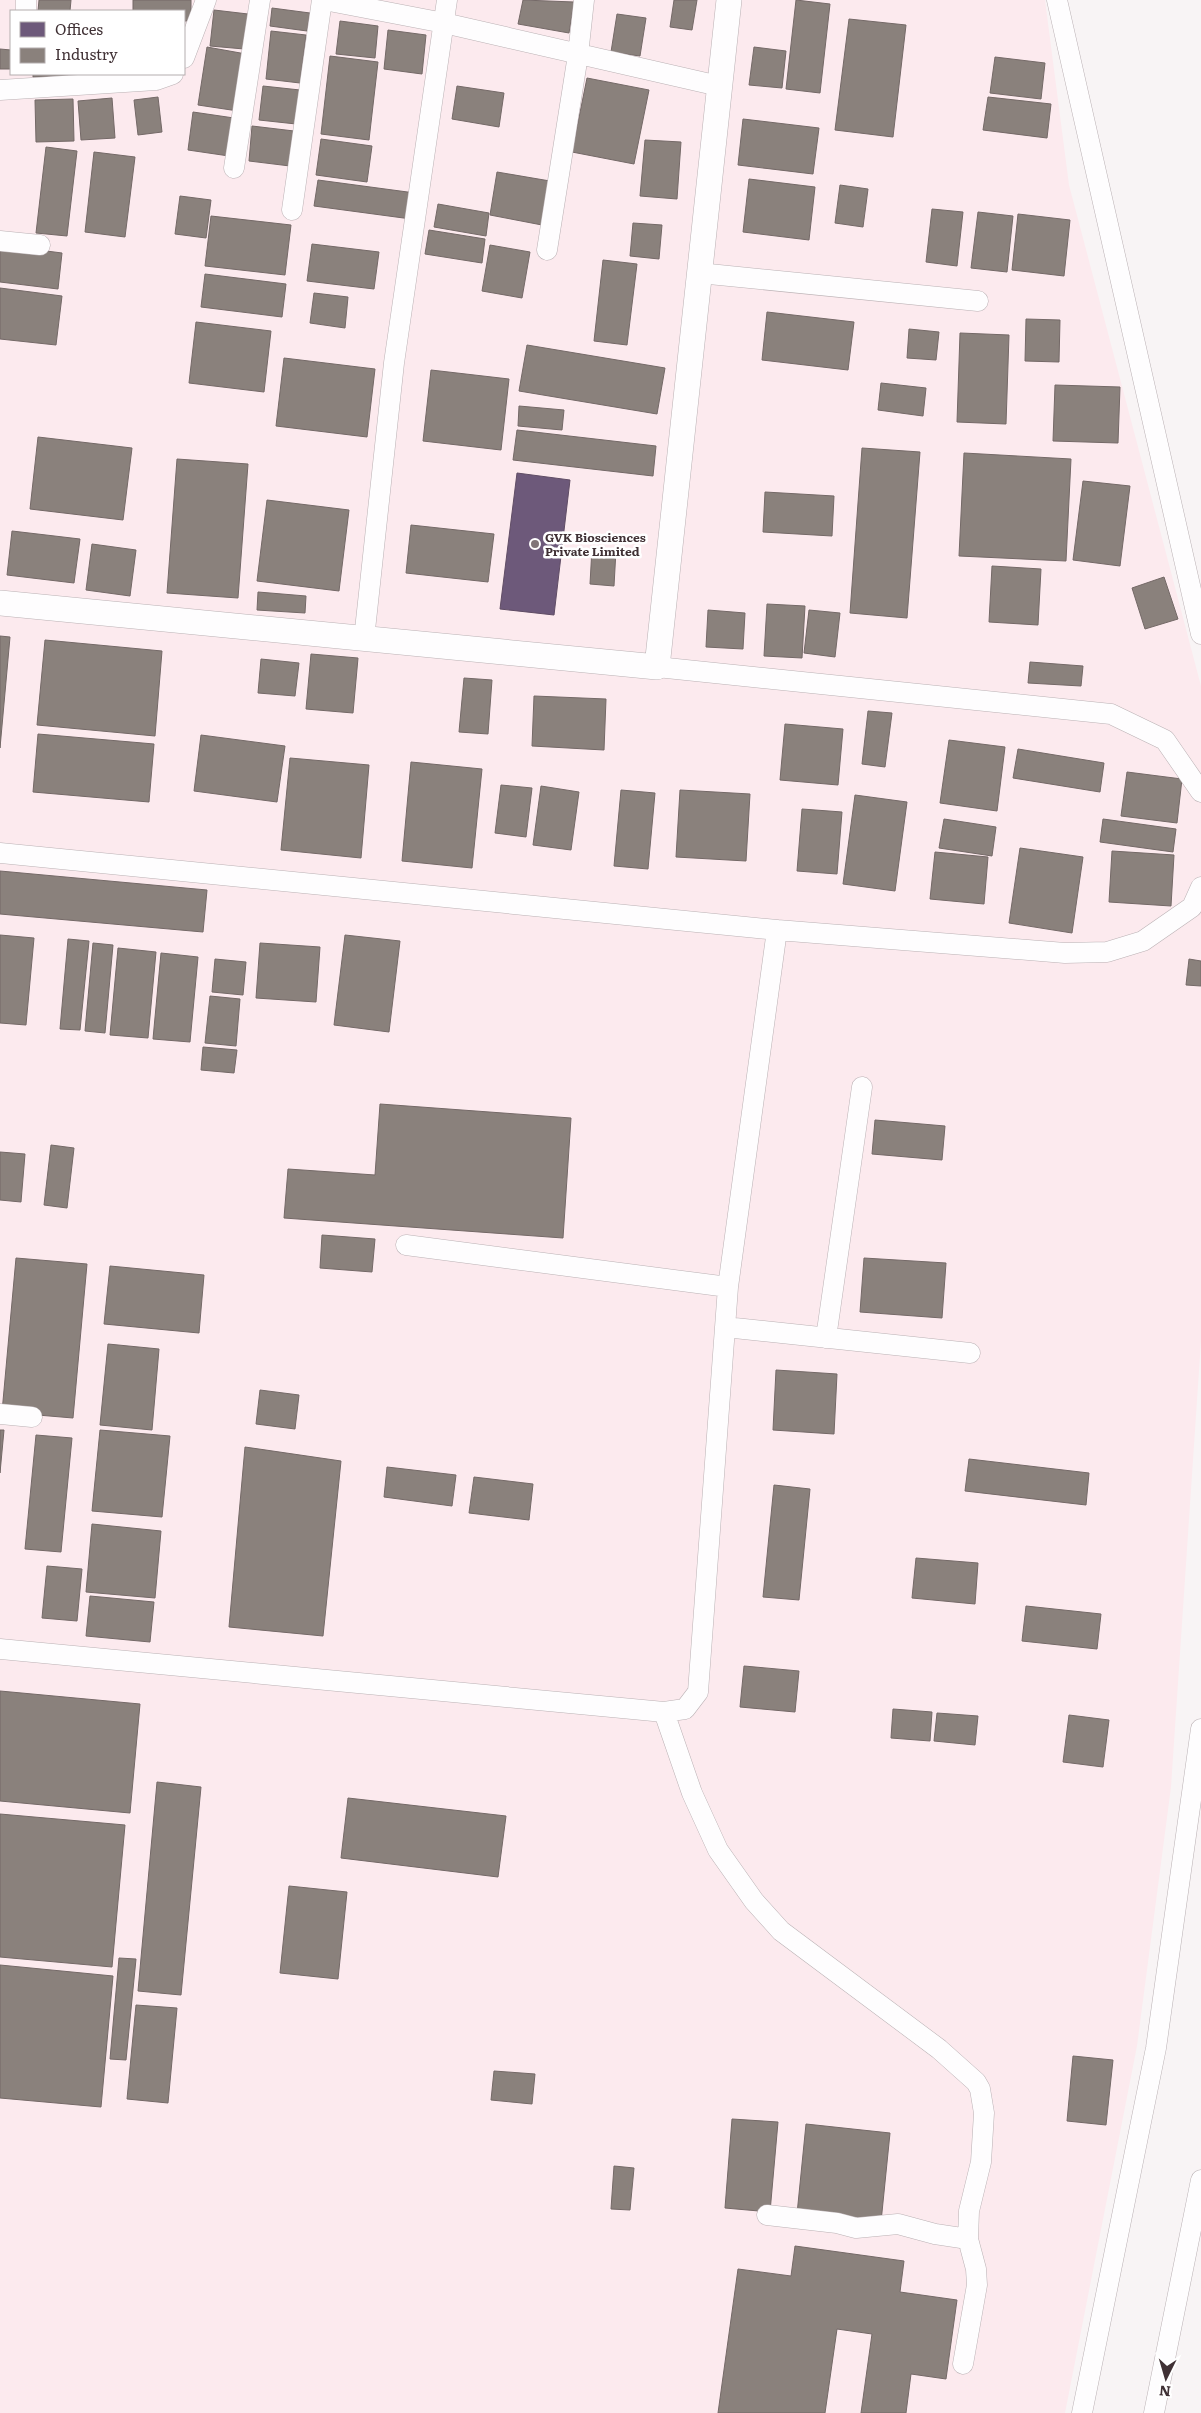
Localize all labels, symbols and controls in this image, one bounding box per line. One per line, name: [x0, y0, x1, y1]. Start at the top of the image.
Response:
legend: [10, 10, 185, 75]
text: Offices: [55, 17, 103, 40]
text: Industry: [55, 42, 118, 65]
place label: GVK Biosciences Private Limited: [545, 528, 646, 560]
marker: GVK Biosciences Private Limited: [529, 538, 541, 550]
north arrow: [1141, 2353, 1191, 2403]
text: N: [1158, 2381, 1172, 2402]

